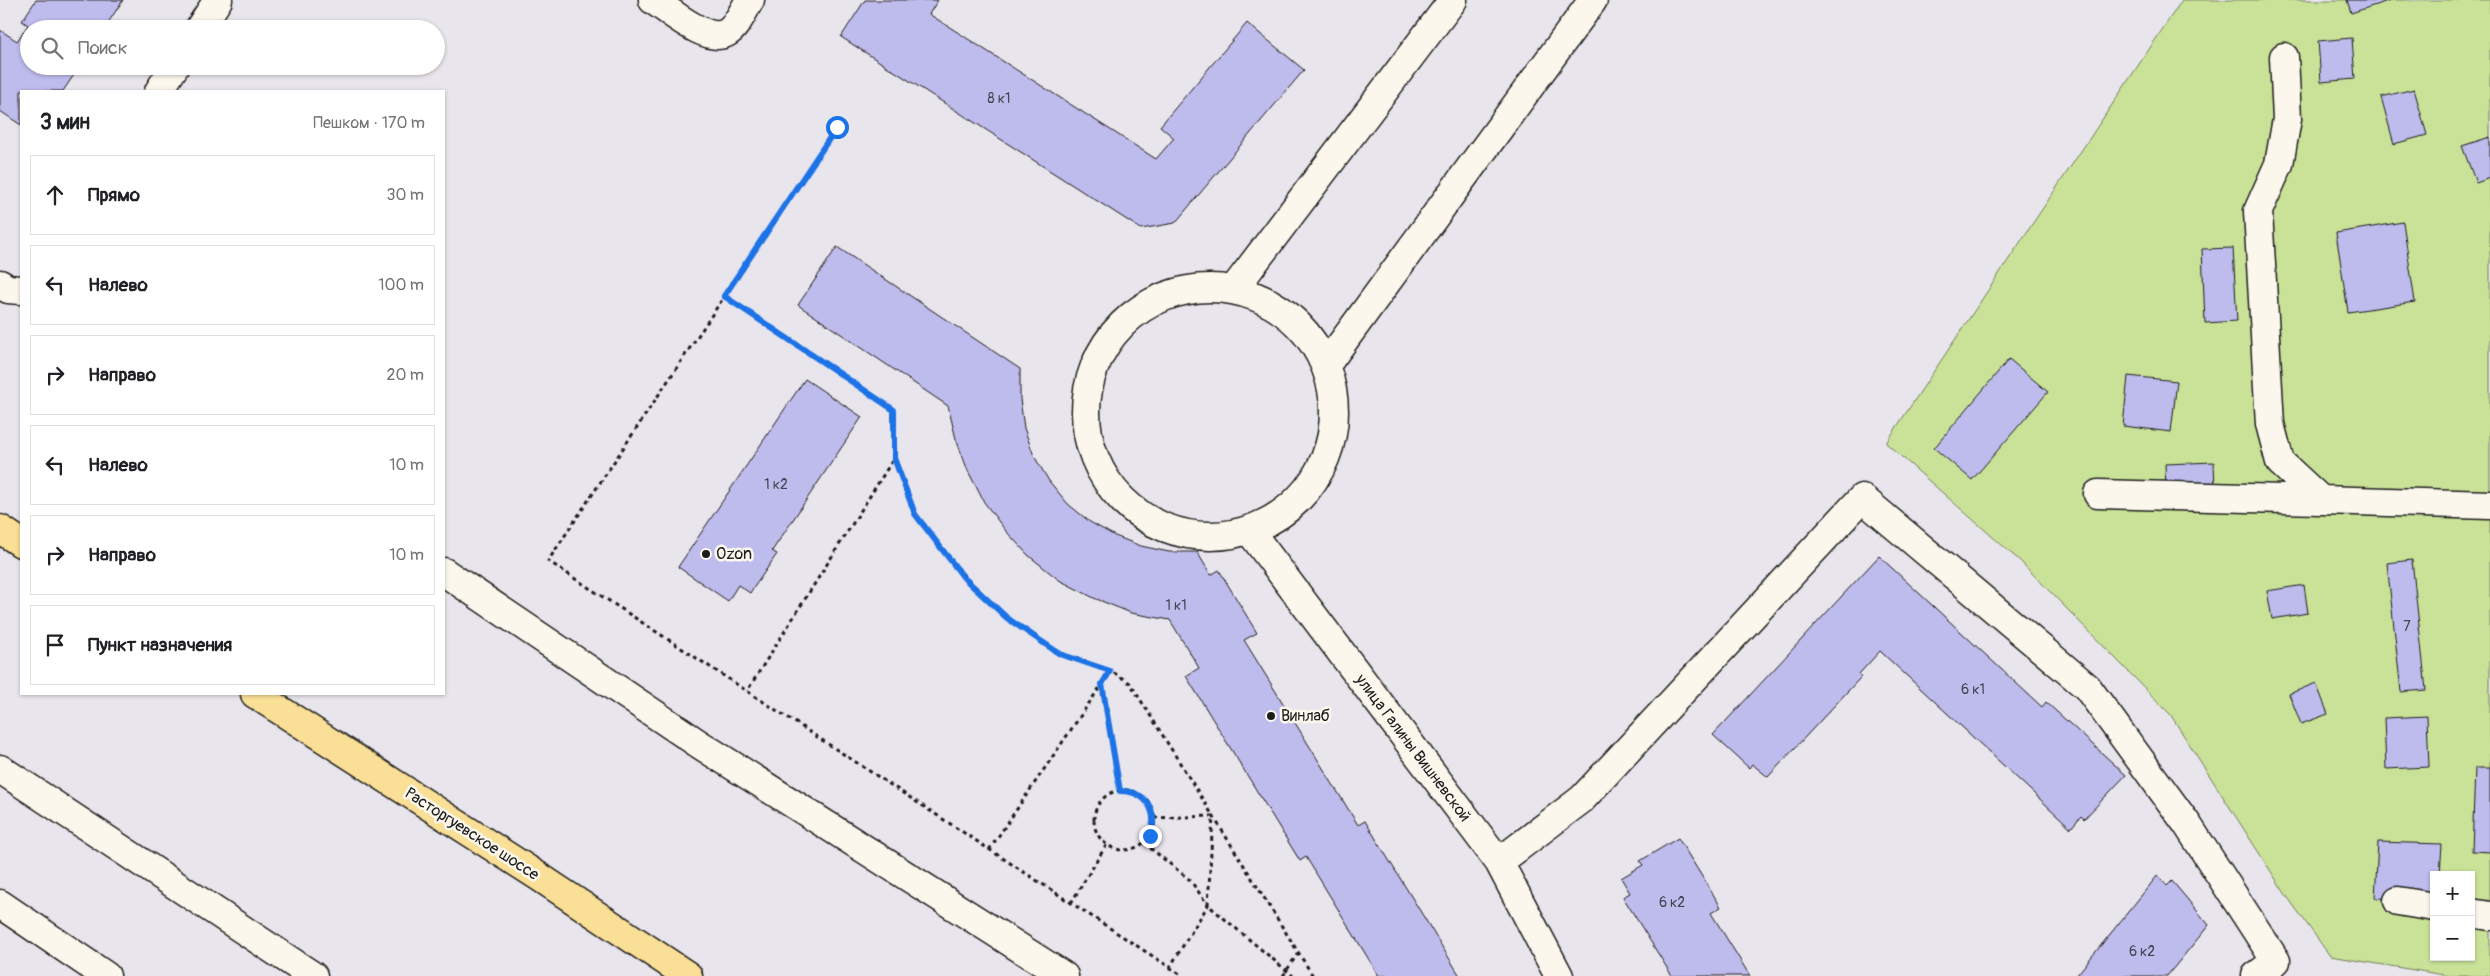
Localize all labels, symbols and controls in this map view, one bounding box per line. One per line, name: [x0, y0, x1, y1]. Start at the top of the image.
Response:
search box: [20, 20, 445, 75]
icon: search: [38, 34, 66, 62]
text: Поиск: [78, 36, 128, 60]
house number: 8 к1: [988, 90, 1010, 107]
text: 3 мин: [40, 109, 90, 136]
text: Пешком · 170 m: [313, 113, 425, 133]
route start: [826, 116, 849, 139]
icon: ahead: [41, 181, 69, 209]
text: Прямо: [88, 183, 140, 207]
text: 30 m: [386, 185, 424, 205]
icon: left: [41, 271, 69, 299]
text: Налево: [88, 273, 148, 297]
text: 100 m: [378, 275, 424, 295]
icon: right: [41, 361, 69, 389]
text: Направо: [88, 363, 156, 387]
text: 20 m: [386, 365, 424, 385]
icon: left: [41, 451, 69, 479]
text: Налево: [88, 453, 148, 477]
text: 10 m: [389, 455, 424, 475]
house number: 1 к2: [764, 476, 788, 493]
icon: right: [41, 541, 69, 569]
text: Направо: [88, 543, 156, 567]
place label: Ozon: [716, 544, 752, 564]
text: 10 m: [389, 545, 424, 565]
marker: Ozon: [700, 548, 712, 560]
house number: 1 к1: [1165, 597, 1187, 614]
house number: 7: [2403, 618, 2411, 635]
icon: arrive: [41, 631, 69, 659]
text: Пункт назначения: [88, 633, 232, 657]
street label: улица Галины Вишневской: [1350, 669, 1475, 826]
house number: 6 к1: [1961, 681, 1985, 698]
place label: Винлаб: [1281, 706, 1330, 726]
marker: Винлаб: [1265, 710, 1277, 722]
street label: Расторгуевское шоссе: [401, 783, 543, 885]
route end: [1139, 825, 1162, 848]
map controls: [2430, 871, 2475, 961]
button: +: [2430, 871, 2475, 916]
house number: 6 к2: [1659, 894, 1685, 911]
button: −: [2430, 916, 2475, 961]
house number: 6 к2: [2129, 943, 2155, 960]

